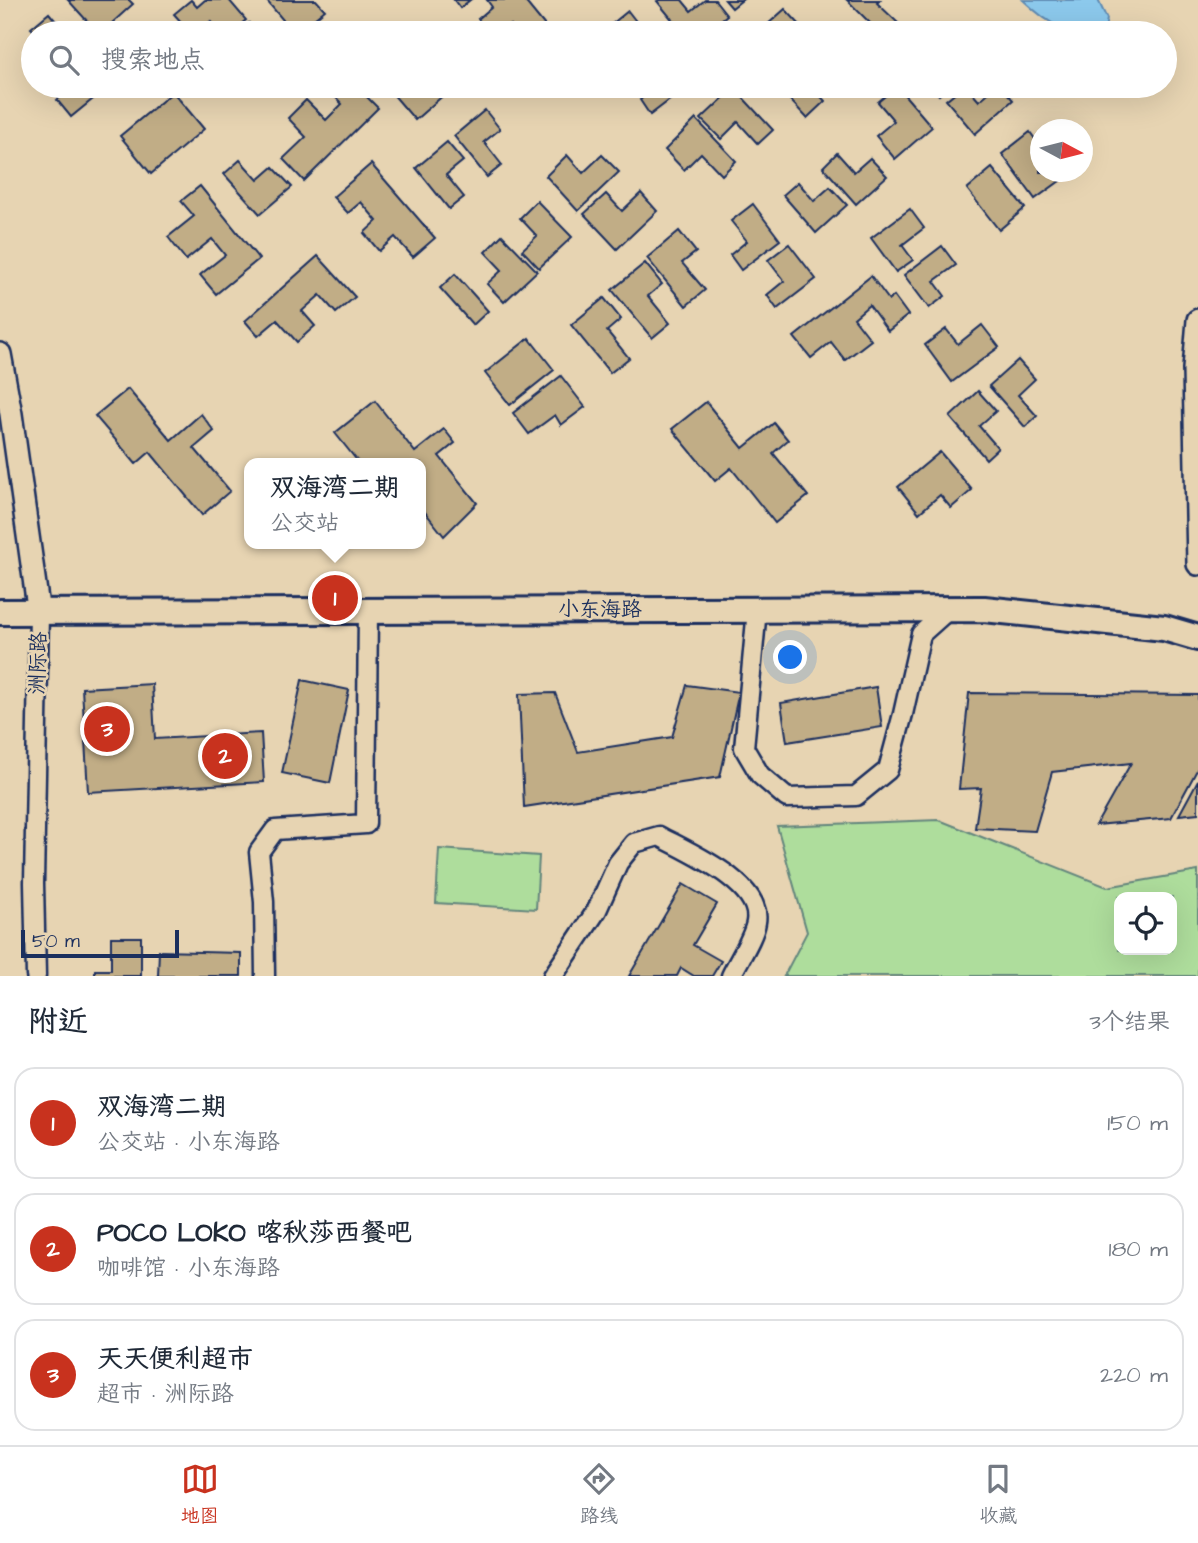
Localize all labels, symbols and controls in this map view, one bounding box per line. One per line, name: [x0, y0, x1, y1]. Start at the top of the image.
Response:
search box: [21, 21, 1177, 98]
icon: search: [45, 41, 83, 79]
text: 搜索地点: [101, 42, 205, 78]
north arrow: [1030, 119, 1093, 182]
popup: [244, 458, 426, 549]
text: 双海湾二期: [270, 470, 400, 506]
text: 公交站: [270, 507, 339, 539]
pin: 1: [312, 572, 358, 624]
street label: 小东海路: [558, 595, 642, 624]
street label: 洲际路: [22, 631, 54, 695]
your location: [773, 640, 807, 674]
pin: 3: [84, 703, 130, 755]
pin: 2: [202, 730, 248, 782]
map controls: [1114, 892, 1177, 955]
button: locate: [1114, 892, 1177, 955]
scale bar: [21, 927, 178, 959]
text: 50 m: [32, 928, 80, 955]
text: 附近: [28, 1001, 88, 1043]
text: 3个结果: [1089, 1006, 1170, 1038]
text: 双海湾二期: [97, 1089, 227, 1125]
text: 1: [52, 1107, 54, 1139]
text: 150 m: [1107, 1107, 1168, 1139]
text: 公交站 · 小东海路: [97, 1126, 280, 1158]
text: POCO LOKO 喀秋莎西餐吧: [97, 1215, 412, 1251]
text: 2: [46, 1233, 60, 1265]
text: 180 m: [1109, 1233, 1168, 1265]
text: 咖啡馆 · 小东海路: [97, 1252, 280, 1284]
text: 天天便利超市: [97, 1341, 253, 1377]
text: 3: [47, 1359, 59, 1391]
text: 220 m: [1100, 1359, 1168, 1391]
text: 超市 · 洲际路: [97, 1378, 234, 1410]
tab: 地图: [181, 1460, 219, 1530]
tab: 路线: [580, 1460, 618, 1530]
tab: 收藏: [979, 1460, 1017, 1530]

